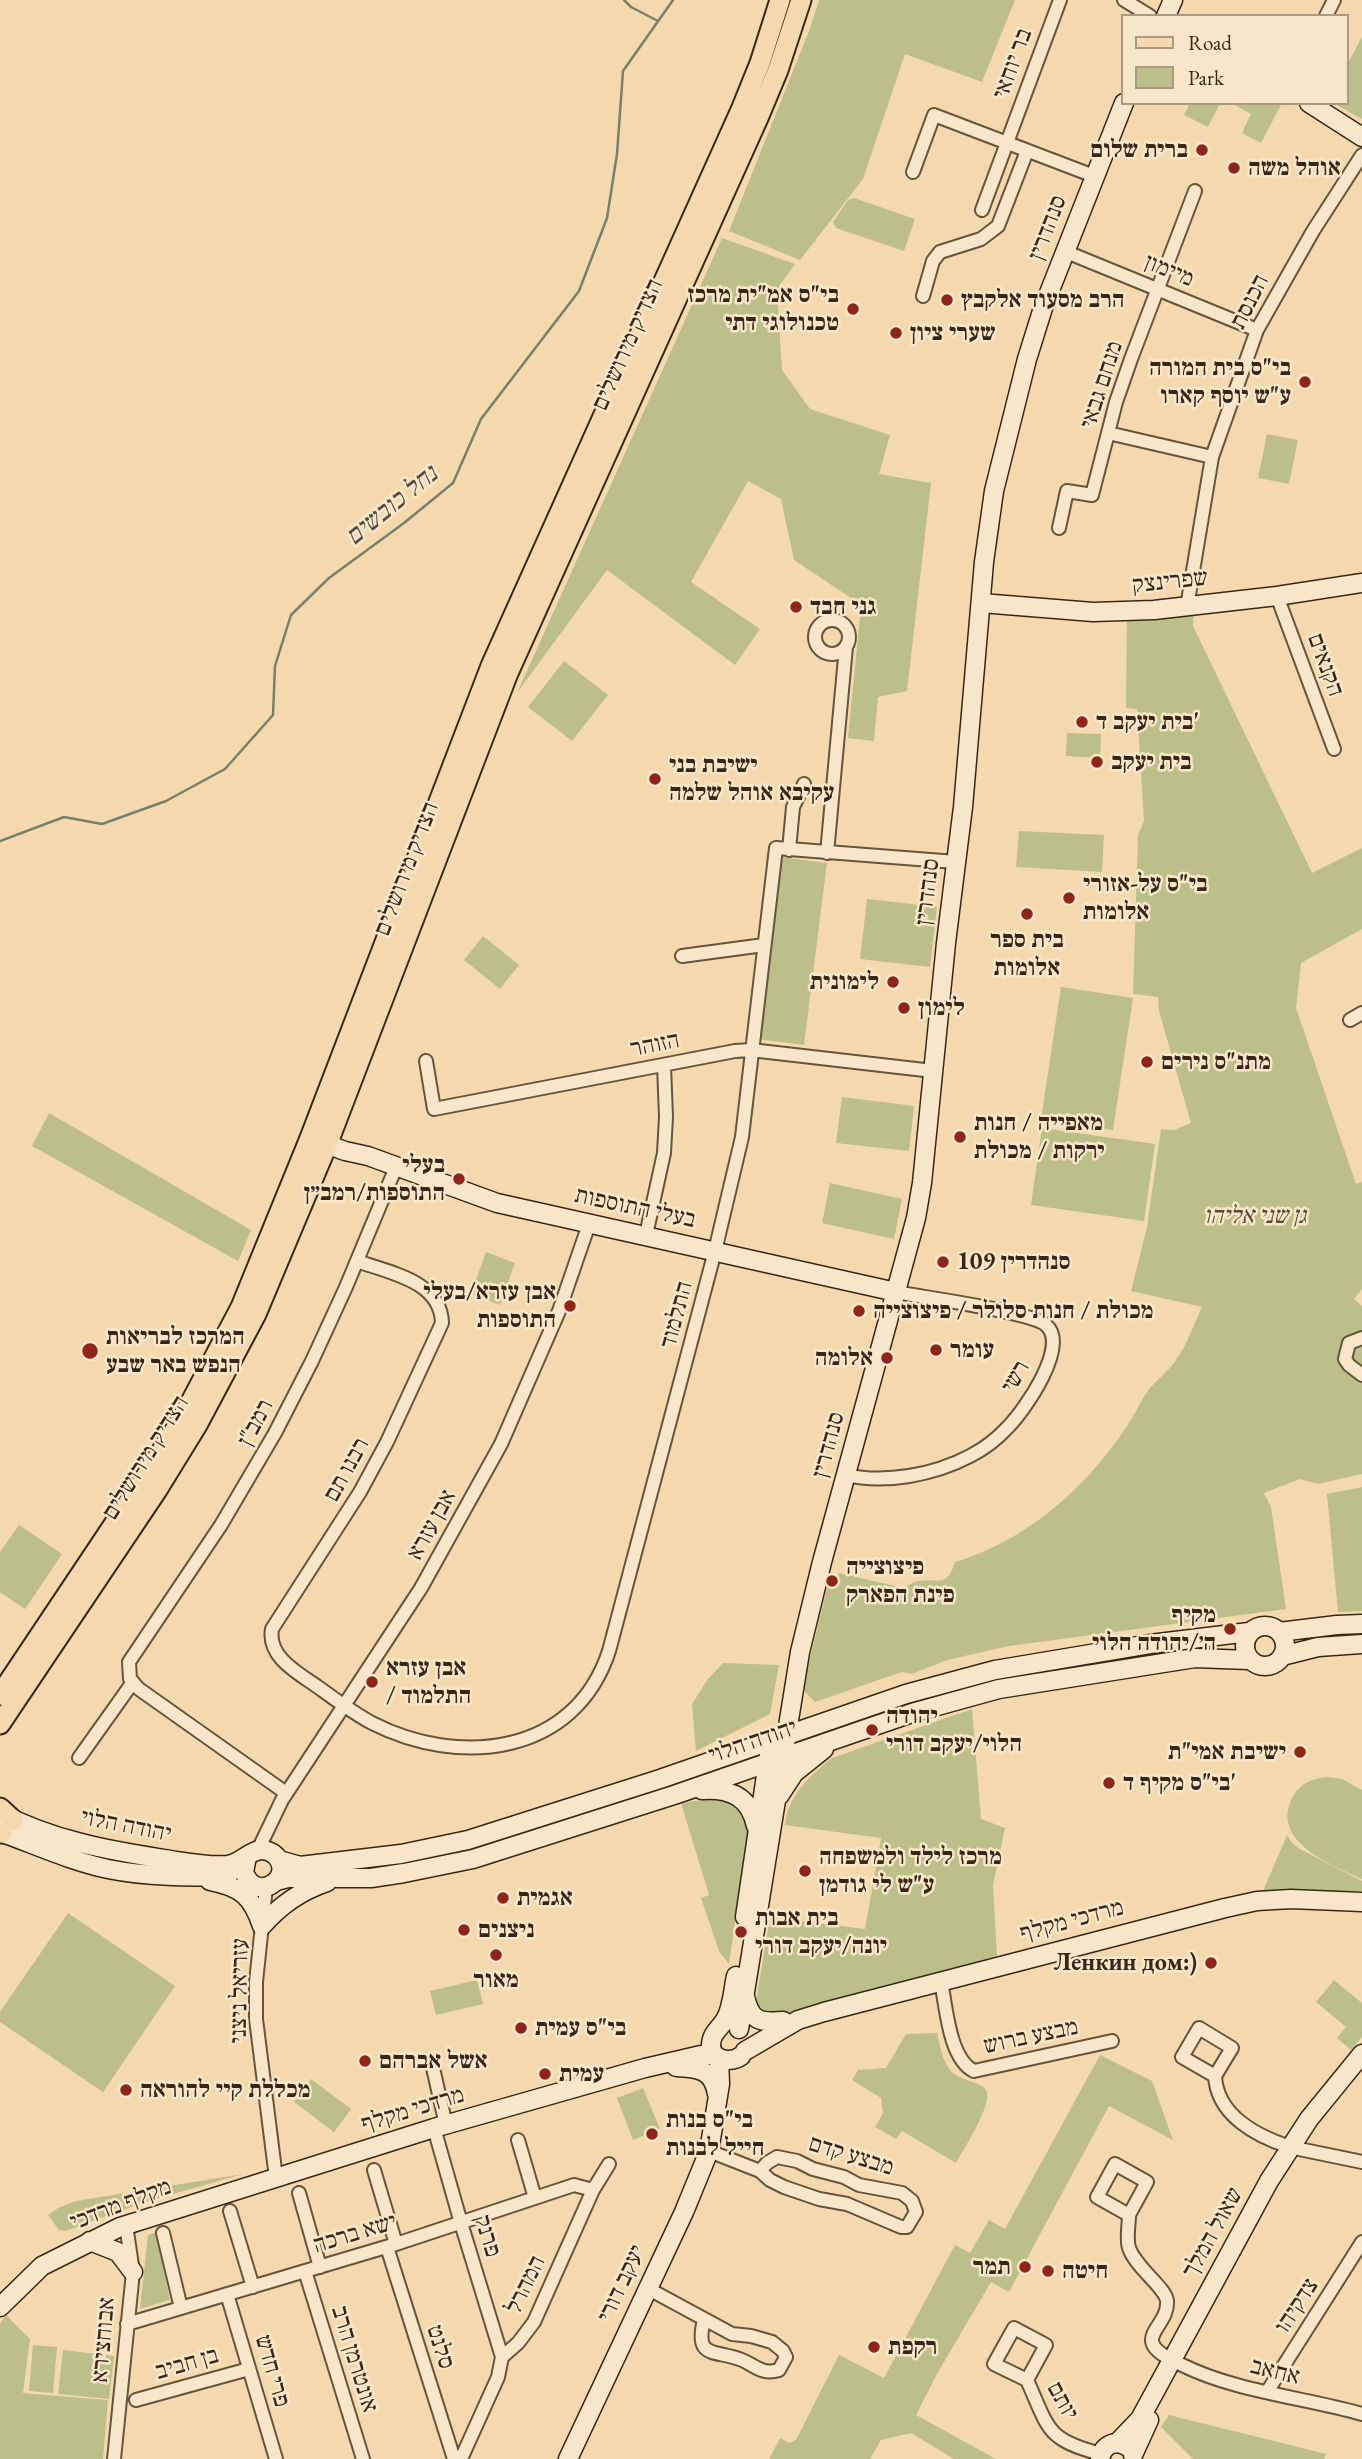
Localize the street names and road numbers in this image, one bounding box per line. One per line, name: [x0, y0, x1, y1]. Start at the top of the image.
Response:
street label: בר יוחאי: [987, 25, 1039, 103]
street label: סנהדרין: [1023, 192, 1073, 264]
street label: מיימון: [1140, 248, 1198, 294]
street label: הכנסת: [1224, 270, 1276, 334]
street label: הצדיק מירושלים: [586, 275, 670, 415]
street label: מנחם גבאי: [1074, 338, 1130, 432]
street label: שפרינצק: [1131, 564, 1209, 600]
street label: הקנאים: [1300, 630, 1350, 700]
street label: הצדיק מירושלים: [368, 798, 446, 940]
street label: סנהדרין: [910, 857, 946, 927]
street label: הזוהר: [628, 1026, 682, 1064]
street label: בעלי התוספות: [572, 1181, 698, 1235]
street label: התלמוד: [654, 1278, 700, 1352]
street label: רשי: [995, 1356, 1037, 1398]
street label: הצדיק מירושלים: [96, 1391, 196, 1525]
street label: רמב"ן: [232, 1394, 280, 1452]
street label: סנהדרין: [806, 1409, 852, 1481]
street label: רבנו תם: [318, 1433, 376, 1507]
street label: אבן עזרא: [401, 1485, 463, 1565]
street label: יהודה הלוי: [705, 1713, 801, 1771]
street label: יהודה הלוי: [78, 1803, 174, 1849]
street label: מרדכי מקלף: [1017, 1893, 1127, 1949]
street label: עזריאל ניצני: [225, 1938, 255, 2044]
street label: מבצע ברוש: [981, 2013, 1081, 2061]
street label: מרדכי מקלף: [358, 2081, 468, 2139]
street label: מבצע קדם: [805, 2129, 897, 2183]
street label: מקלף מרדכי: [66, 2173, 176, 2237]
street label: שאול המלך: [1176, 2183, 1250, 2283]
street label: ישא ברכה: [310, 2208, 400, 2260]
street label: פרנק: [467, 2211, 507, 2261]
street label: יעקב דורי: [592, 2241, 652, 2327]
street label: המהרל: [500, 2251, 552, 2319]
street label: צדקיהו: [1269, 2273, 1325, 2339]
street label: אבוחצירא: [86, 2296, 122, 2384]
street label: אונטרמן הרב: [324, 2302, 384, 2416]
street label: סלנט: [419, 2321, 461, 2373]
street label: פרי חדש: [248, 2332, 296, 2410]
street label: בן חביב: [152, 2341, 222, 2387]
street label: אחאב: [1247, 2352, 1303, 2392]
street label: יותם: [1040, 2377, 1084, 2425]

